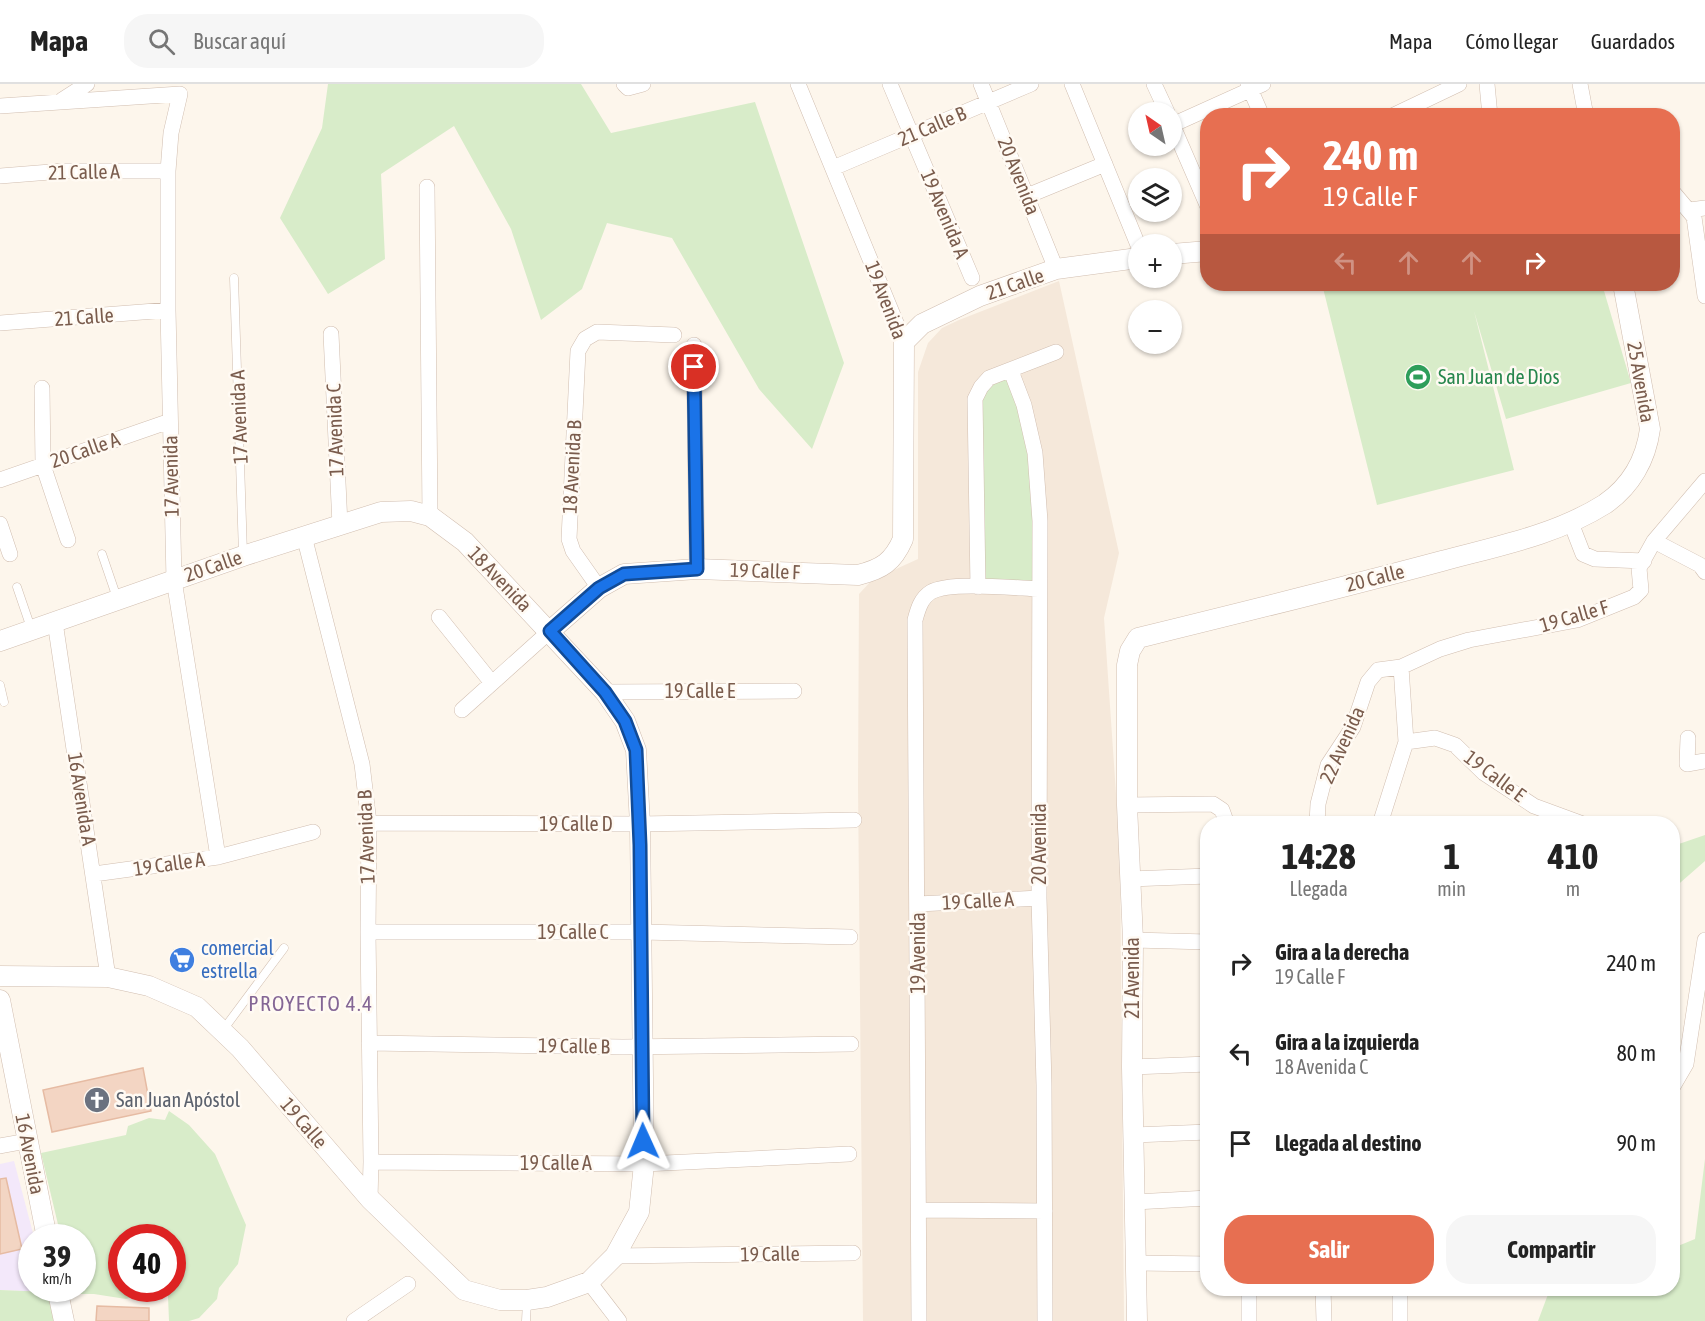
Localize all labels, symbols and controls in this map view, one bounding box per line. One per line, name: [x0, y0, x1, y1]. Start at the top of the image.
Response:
search box: [124, 14, 544, 68]
text: Mapa: [30, 25, 88, 57]
icon: search: [145, 25, 178, 58]
text: Buscar aquí: [193, 28, 286, 54]
text: Mapa: [1389, 29, 1433, 53]
text: Cómo llegar: [1466, 29, 1558, 53]
text: Guardados: [1591, 29, 1675, 53]
street label: 21 Calle B: [894, 101, 970, 150]
north arrow: [1128, 102, 1182, 156]
map controls: [1128, 102, 1182, 354]
text: 240 m: [1323, 131, 1418, 179]
icon: right: [1224, 132, 1302, 210]
street label: 20 Avenida: [994, 134, 1045, 218]
street label: 21 Calle A: [48, 159, 120, 184]
street label: 19 Avenida A: [916, 166, 975, 262]
button: layers: [1128, 168, 1182, 222]
text: 19 Calle F: [1323, 181, 1418, 212]
button: +: [1128, 234, 1182, 288]
icon: left: [1329, 246, 1362, 279]
icon: ahead: [1392, 246, 1425, 279]
icon: ahead: [1455, 246, 1488, 279]
icon: right: [1518, 246, 1551, 279]
street label: 19 Avenida: [861, 258, 912, 342]
street label: 21 Calle: [983, 263, 1047, 304]
button: −: [1128, 300, 1182, 354]
street label: 21 Calle: [54, 303, 114, 330]
street label: 25 Avenida: [1623, 340, 1660, 424]
pin: [668, 341, 719, 392]
icon: arrive: [677, 350, 710, 383]
sports icon: San Juan de Dios: [1403, 362, 1433, 392]
place label: San Juan de Dios: [1438, 365, 1560, 388]
street label: 17 Avenida A: [225, 369, 252, 464]
street label: 17 Avenida C: [321, 383, 348, 477]
street label: 18 Avenida B: [558, 419, 585, 514]
street label: 20 Calle A: [47, 427, 123, 472]
street label: 17 Avenida: [158, 435, 183, 517]
street label: 18 Avenida: [464, 541, 537, 616]
street label: 20 Calle: [181, 545, 245, 586]
street label: 19 Calle F: [730, 558, 800, 583]
street label: 20 Calle: [1343, 559, 1406, 596]
street label: 19 Calle F: [1537, 595, 1611, 636]
street label: 19 Calle E: [665, 679, 736, 702]
street label: 22 Avenida: [1314, 703, 1369, 787]
street label: 19 Calle E: [1460, 745, 1531, 806]
street label: 16 Avenida A: [64, 751, 101, 847]
street label: 17 Avenida B: [352, 789, 379, 884]
street label: 20 Avenida: [1027, 803, 1050, 885]
street label: 19 Calle D: [539, 812, 613, 835]
text: 14:28: [1282, 835, 1356, 877]
text: 1: [1443, 835, 1460, 877]
text: 410: [1548, 835, 1598, 877]
street label: 19 Calle A: [132, 847, 206, 880]
text: Llegada: [1290, 877, 1348, 900]
text: min: [1437, 877, 1466, 900]
text: m: [1566, 877, 1580, 900]
street label: 19 Calle A: [941, 887, 1015, 914]
street label: 19 Avenida: [906, 912, 929, 994]
street label: 19 Calle C: [537, 920, 609, 943]
place label: comercial estrella: [201, 936, 274, 982]
street label: 21 Avenida: [1120, 937, 1143, 1019]
text: Gira a la derecha: [1275, 939, 1409, 965]
supermarket icon: comercial estrella: [167, 945, 197, 975]
icon: right: [1224, 947, 1257, 980]
text: 240 m: [1606, 950, 1656, 976]
text: 19 Calle F: [1275, 965, 1345, 988]
district label: PROYECTO 4.4: [248, 991, 374, 1015]
text: Gira a la izquierda: [1275, 1029, 1419, 1055]
street label: 19 Calle B: [538, 1033, 610, 1058]
icon: left: [1224, 1037, 1257, 1070]
text: 80 m: [1616, 1040, 1656, 1066]
text: 18 Avenida C: [1275, 1055, 1368, 1078]
church icon: San Juan Apóstol: [82, 1085, 112, 1115]
place label: San Juan Apóstol: [116, 1088, 241, 1111]
street label: 19 Calle: [276, 1093, 333, 1153]
position arrow: [611, 1109, 675, 1173]
street label: 16 Avenida: [11, 1112, 50, 1196]
icon: arrive: [1224, 1127, 1257, 1160]
text: Llegada al destino: [1275, 1130, 1422, 1156]
text: 90 m: [1616, 1130, 1656, 1156]
street label: 19 Calle A: [520, 1151, 592, 1174]
button: Salir: [1224, 1215, 1434, 1284]
button: Compartir: [1446, 1215, 1656, 1284]
speed limit sign: 40: [108, 1224, 186, 1302]
text: 39: [43, 1239, 71, 1273]
street label: 19 Calle: [740, 1241, 800, 1266]
text: km/h: [42, 1270, 72, 1287]

